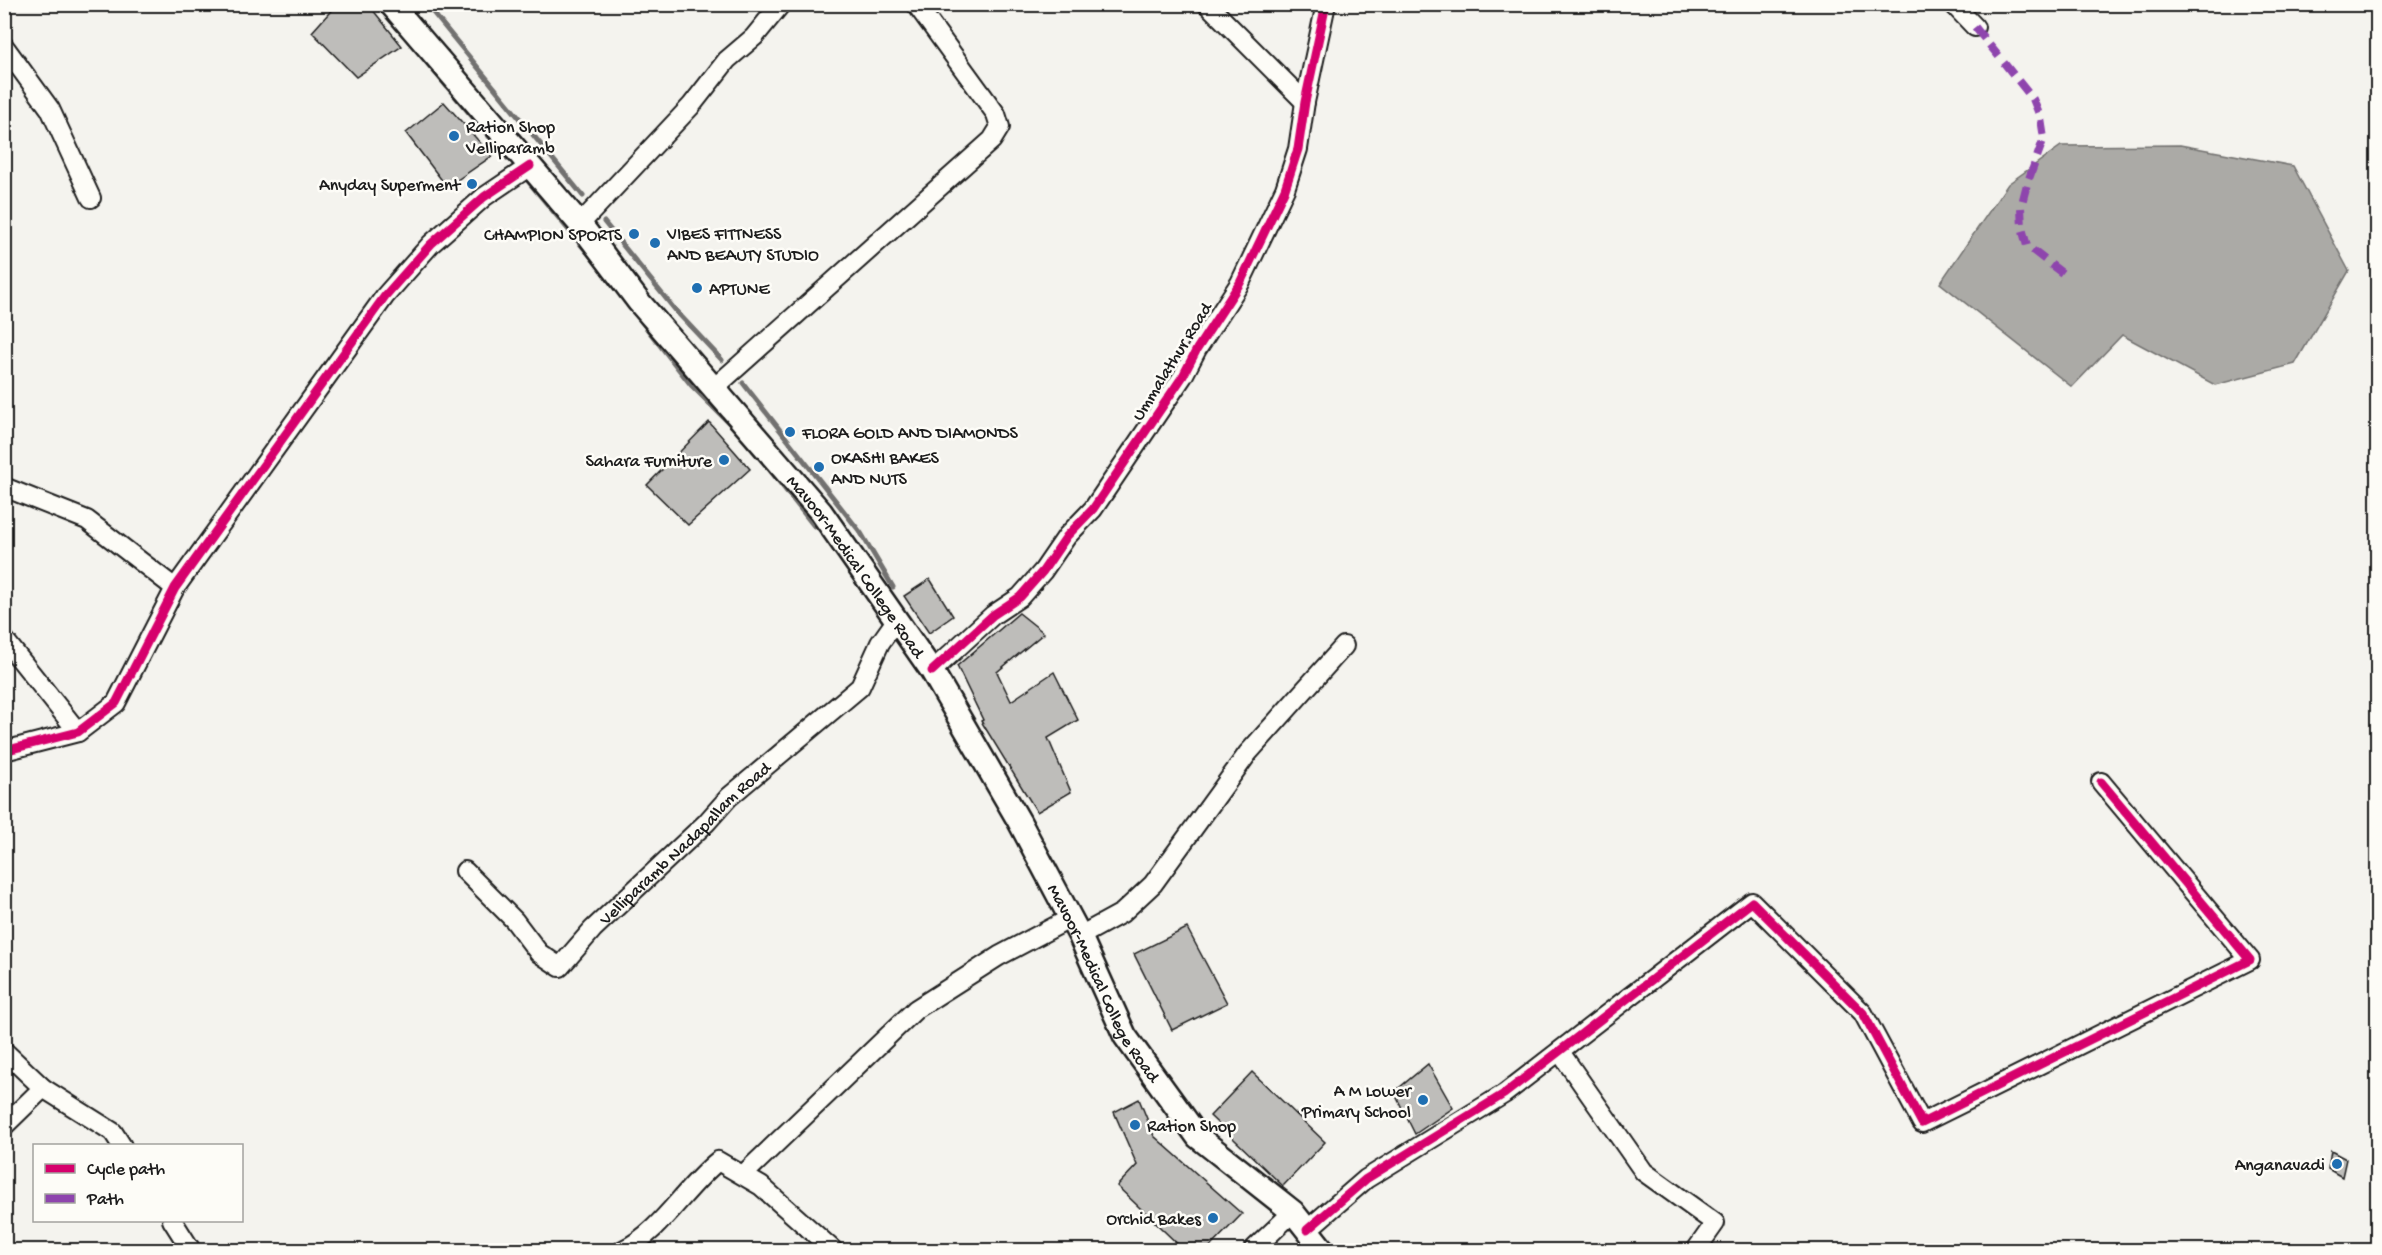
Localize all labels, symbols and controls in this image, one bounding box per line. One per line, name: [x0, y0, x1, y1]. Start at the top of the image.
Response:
place label: Ration Shop Velliparamb: [465, 118, 555, 160]
marker: Ration Shop Velliparamb: [447, 129, 461, 143]
place label: Anyday Superment: [319, 176, 462, 197]
marker: Anyday Superment: [465, 177, 479, 191]
place label: VIBES FITTNESS AND BEAUTY STUDIO: [666, 225, 819, 267]
place label: CHAMPION SPORTS: [484, 226, 623, 247]
marker: CHAMPION SPORTS: [627, 227, 641, 241]
marker: VIBES FITTNESS AND BEAUTY STUDIO: [648, 236, 662, 250]
place label: APTUNE: [709, 280, 771, 301]
marker: APTUNE: [690, 281, 704, 295]
street label: Ummalathur Road: [1128, 298, 1219, 425]
place label: FLORA GOLD AND DIAMONDS: [801, 424, 1019, 445]
marker: FLORA GOLD AND DIAMONDS: [783, 425, 797, 439]
place label: OKASHI BAKES AND NUTS: [831, 449, 940, 491]
place label: Sahara Furniture: [585, 452, 713, 473]
marker: Sahara Furniture: [717, 453, 731, 467]
marker: OKASHI BAKES AND NUTS: [812, 460, 826, 474]
street label: Mavoor-Medical College Road: [781, 472, 929, 664]
street label: Velliparamb Nadapallam Road: [595, 758, 777, 931]
street label: Mavoor-Medical College Road: [1041, 881, 1164, 1088]
place label: A M Lower Primary School: [1301, 1082, 1413, 1124]
marker: A M Lower Primary School: [1416, 1093, 1430, 1107]
place label: Ration Shop: [1147, 1117, 1236, 1138]
marker: Ration Shop: [1128, 1118, 1142, 1132]
legend: [33, 1144, 243, 1222]
place label: Anganavadi: [2235, 1156, 2325, 1177]
marker: Anganavadi: [2330, 1157, 2344, 1171]
text: Cycle path: [87, 1160, 165, 1181]
text: Path: [86, 1190, 124, 1211]
place label: Orchid Bakes: [1106, 1210, 1202, 1231]
marker: Orchid Bakes: [1206, 1211, 1220, 1225]

